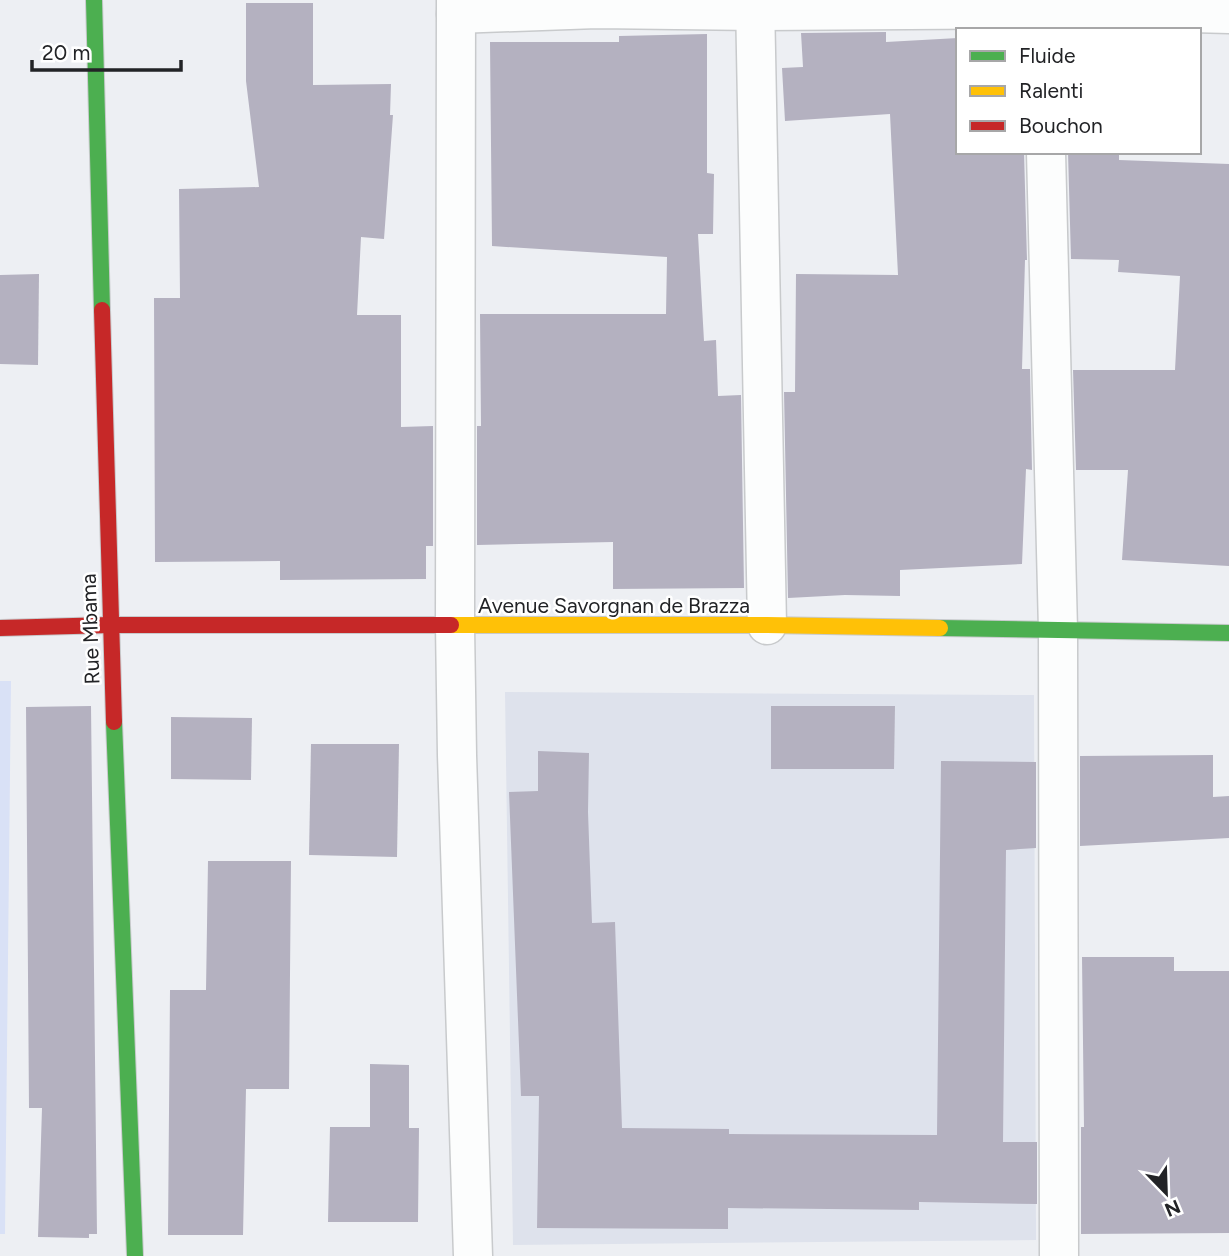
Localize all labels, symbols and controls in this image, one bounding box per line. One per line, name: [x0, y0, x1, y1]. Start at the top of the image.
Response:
scale bar: [32, 28, 180, 72]
legend: [956, 28, 1201, 154]
text: 20 m: [42, 40, 90, 65]
text: Fluide: [1019, 43, 1075, 68]
text: Ralenti: [1019, 78, 1083, 103]
text: Bouchon: [1019, 113, 1103, 138]
street label: Rue Mbama: [76, 573, 104, 685]
street label: Avenue Savorgnan de Brazza: [478, 593, 750, 618]
north arrow: [1131, 1158, 1201, 1228]
text: N: [1161, 1195, 1184, 1222]

